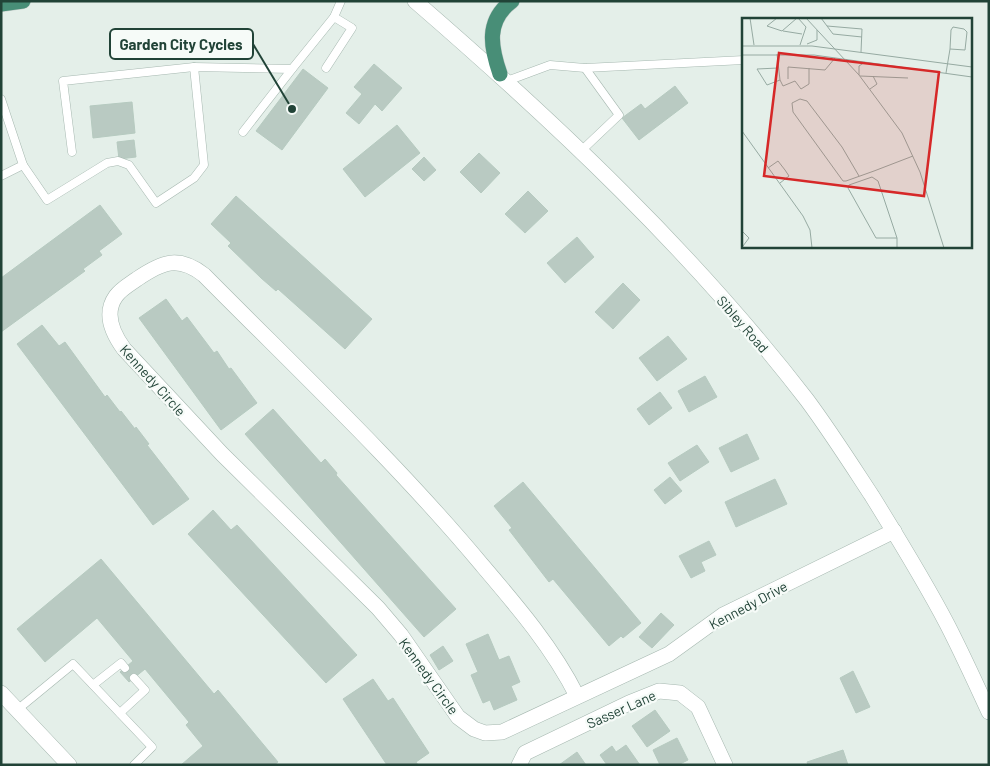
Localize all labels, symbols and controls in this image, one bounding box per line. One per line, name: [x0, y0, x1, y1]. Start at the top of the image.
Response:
inset map: [742, 18, 972, 248]
callout: Garden City Cycles: [110, 29, 253, 59]
text: Garden City Cycles: [119, 35, 243, 53]
street label: Sibley Road: [714, 292, 772, 356]
street label: Kennedy Circle: [116, 341, 190, 419]
street label: Kennedy Drive: [706, 577, 790, 633]
street label: Kennedy Circle: [396, 635, 462, 717]
street label: Sasser Lane: [584, 686, 658, 732]

